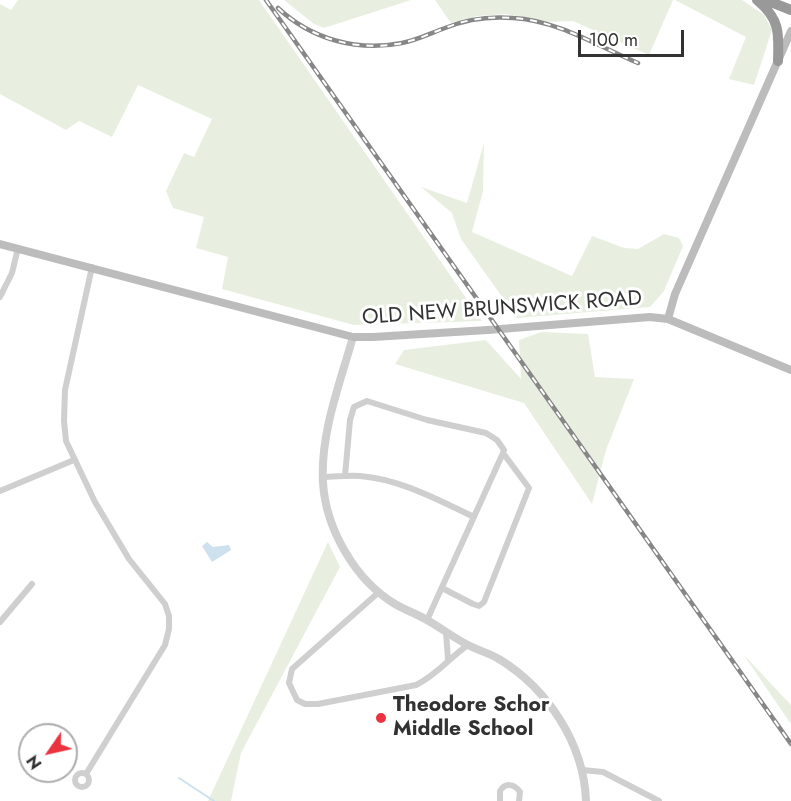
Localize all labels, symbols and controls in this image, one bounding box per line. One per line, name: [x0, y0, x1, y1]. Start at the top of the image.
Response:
scale bar: [581, 18, 688, 56]
text: 100 m: [589, 27, 638, 53]
street label: OLD NEW BRUNSWICK ROAD: [361, 287, 643, 331]
place label: Theodore Schor Middle School: [393, 693, 550, 743]
marker: Theodore Schor Middle School: [374, 711, 388, 725]
north arrow: [18, 723, 78, 783]
text: N: [21, 751, 47, 774]

